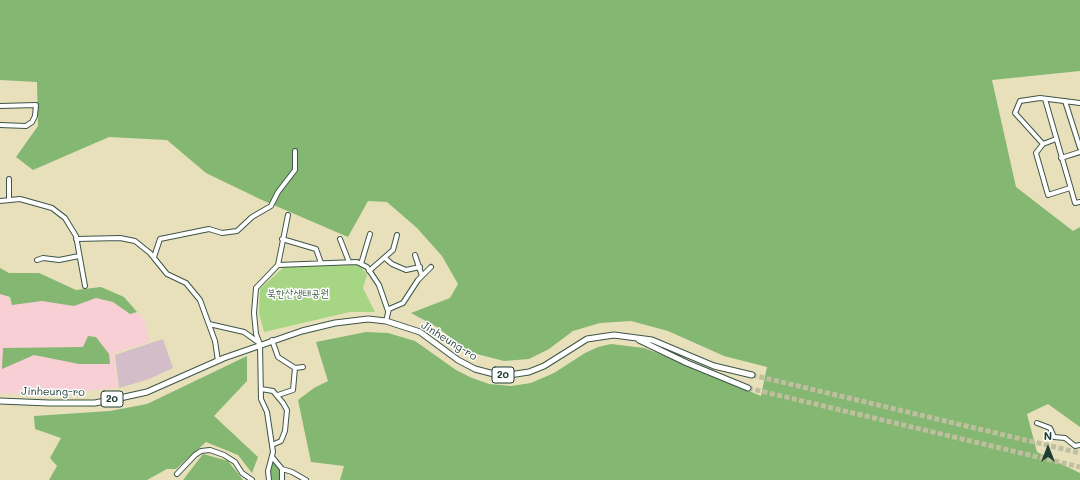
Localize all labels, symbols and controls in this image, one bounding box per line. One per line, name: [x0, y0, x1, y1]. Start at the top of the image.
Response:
park label: 북한산생태공원: [267, 287, 329, 301]
street label: Jinheung-ro: [418, 319, 480, 363]
road number: 20: [492, 367, 514, 383]
street label: Jinheung-ro: [21, 385, 85, 399]
road number: 20: [101, 391, 123, 407]
north arrow: [1028, 428, 1068, 468]
text: N: [1044, 428, 1052, 443]

